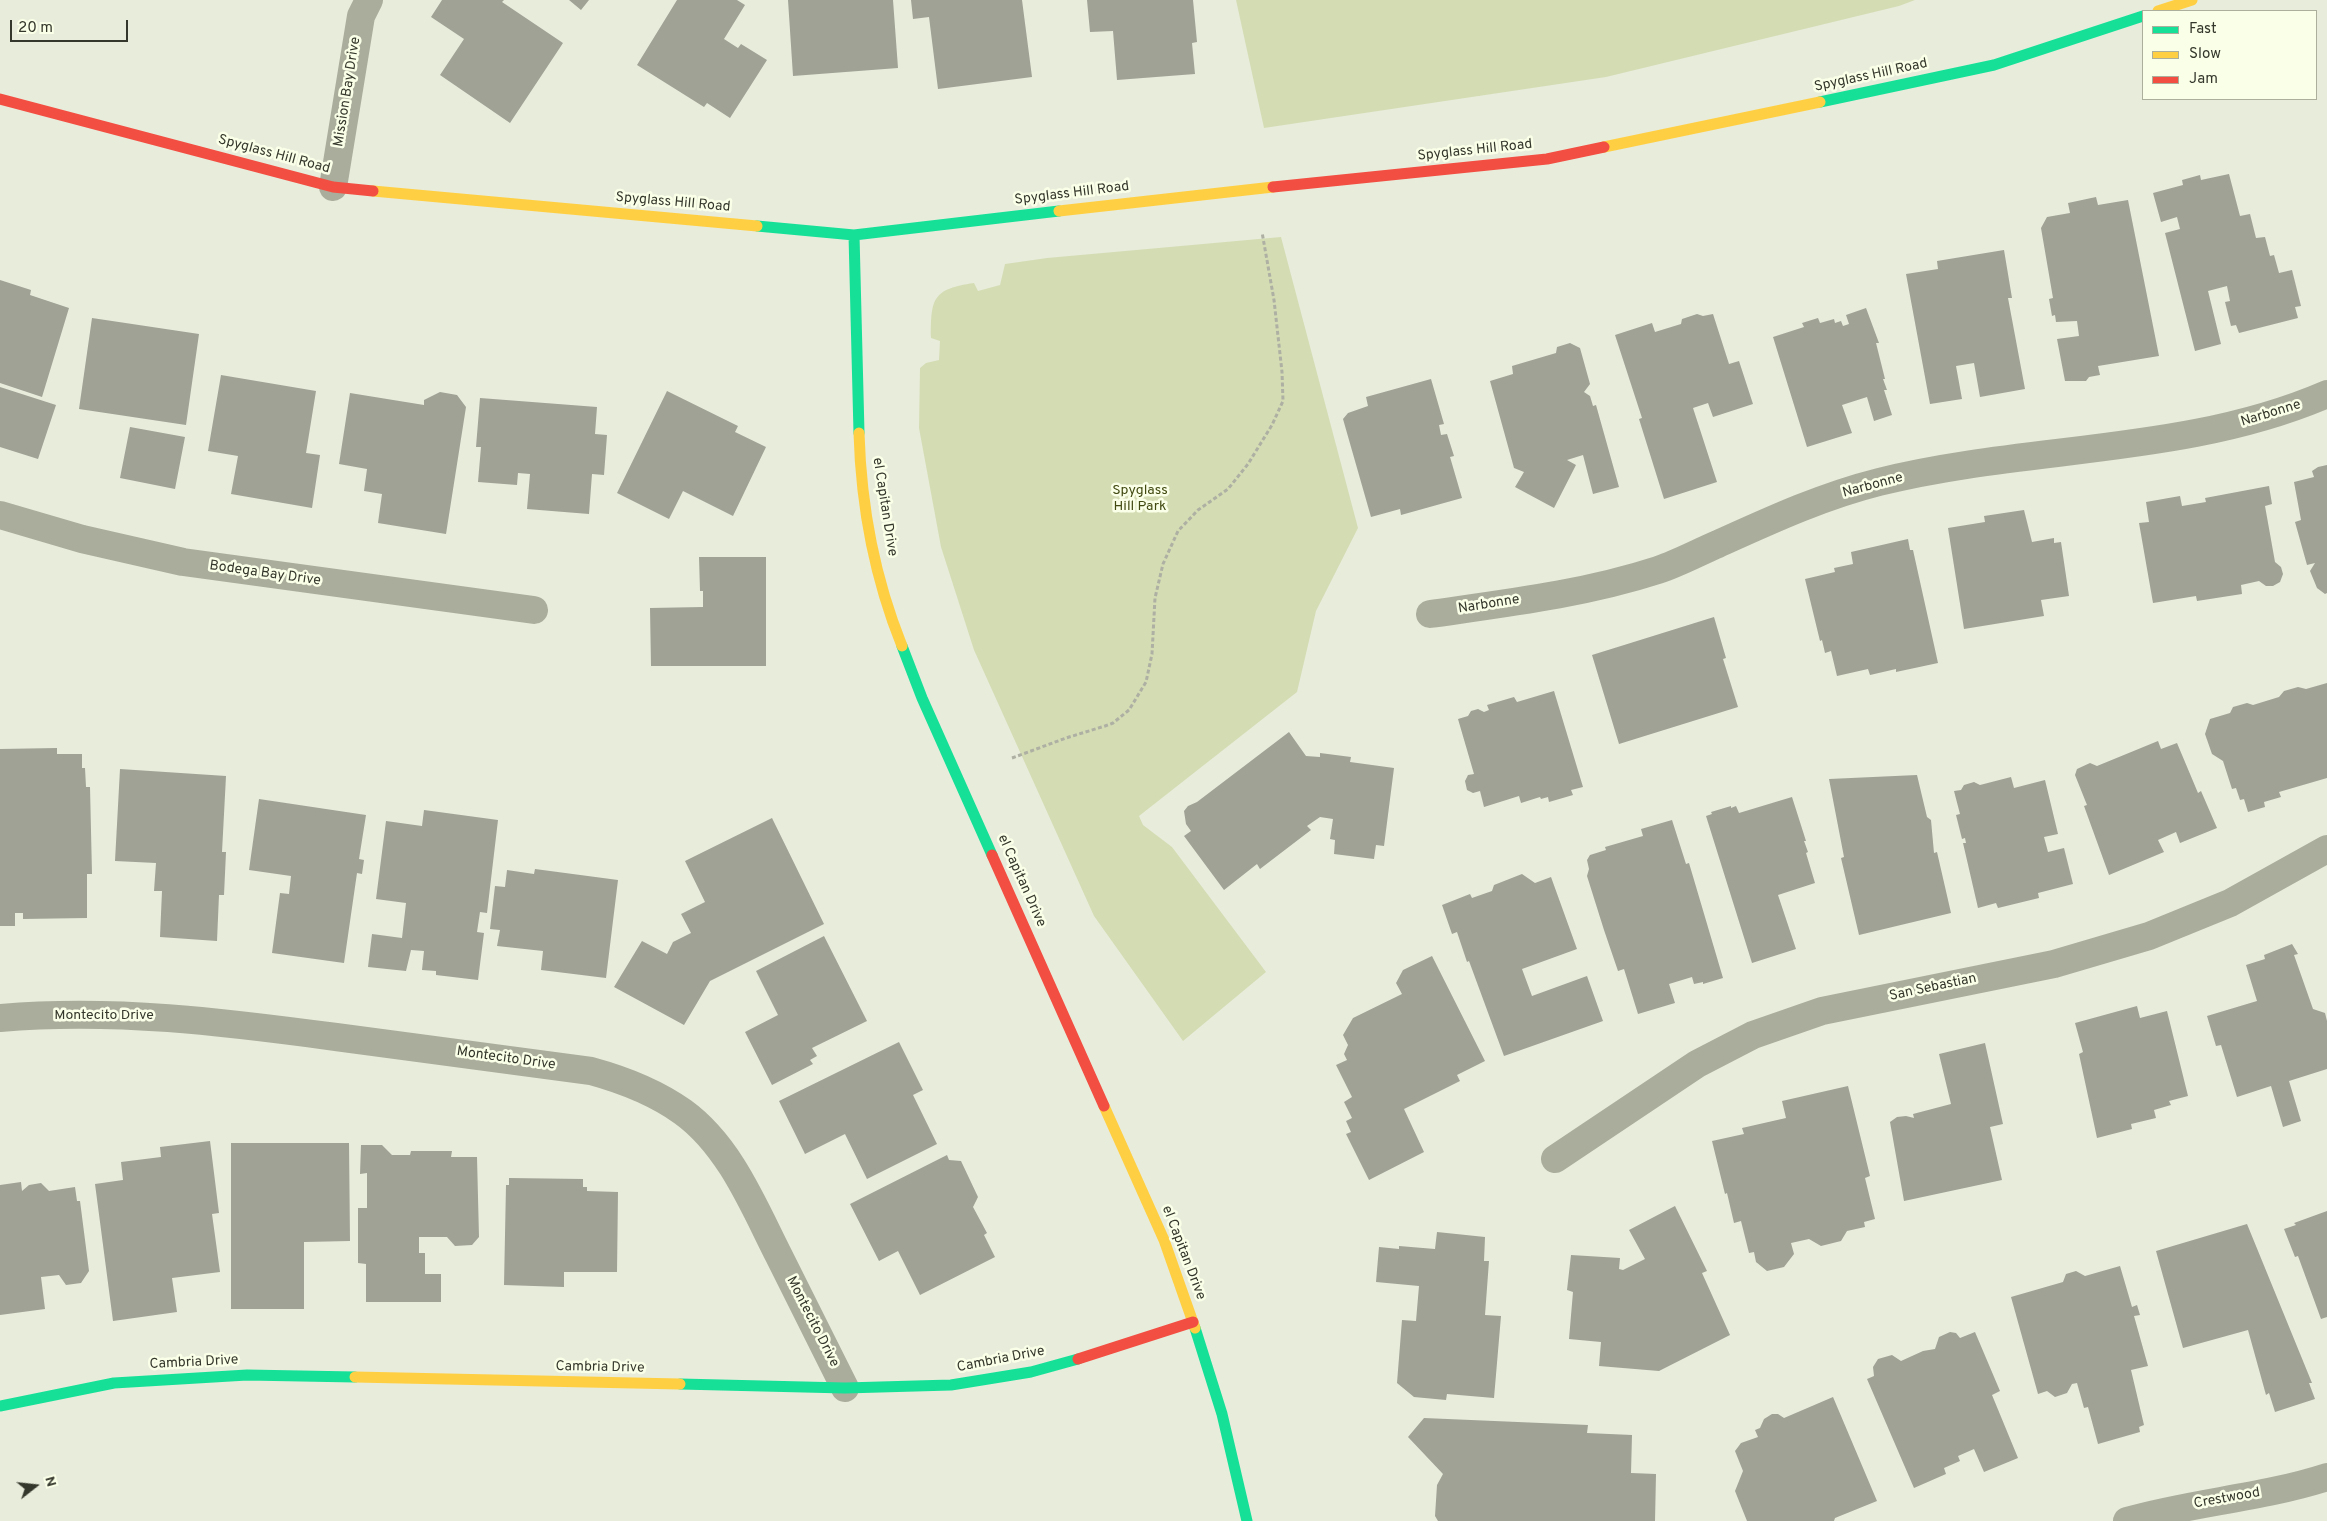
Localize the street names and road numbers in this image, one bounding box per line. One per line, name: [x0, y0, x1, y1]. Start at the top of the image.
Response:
street label: Mission Bay Drive: [331, 36, 365, 148]
street label: Spyglass Hill Road: [1813, 56, 1929, 96]
street label: Spyglass Hill Road: [216, 132, 332, 178]
street label: Spyglass Hill Road: [1417, 137, 1533, 165]
street label: Spyglass Hill Road: [1014, 179, 1130, 209]
street label: Spyglass Hill Road: [615, 190, 731, 216]
street label: Narbonne: [2239, 397, 2303, 431]
street label: el Capitan Drive: [868, 457, 900, 557]
street label: Narbonne: [1841, 470, 1905, 502]
street label: Bodega Bay Drive: [208, 558, 322, 590]
street label: Narbonne: [1457, 592, 1521, 618]
street label: el Capitan Drive: [993, 832, 1049, 930]
street label: San Sebastian: [1888, 971, 1978, 1005]
street label: Montecito Drive: [54, 1008, 154, 1024]
street label: Montecito Drive: [456, 1044, 556, 1074]
street label: el Capitan Drive: [1157, 1203, 1209, 1303]
street label: Montecito Drive: [782, 1274, 842, 1370]
street label: Cambria Drive: [956, 1343, 1046, 1377]
street label: Cambria Drive: [149, 1352, 239, 1374]
street label: Cambria Drive: [555, 1359, 645, 1377]
street label: Crestwood: [2193, 1485, 2261, 1513]

